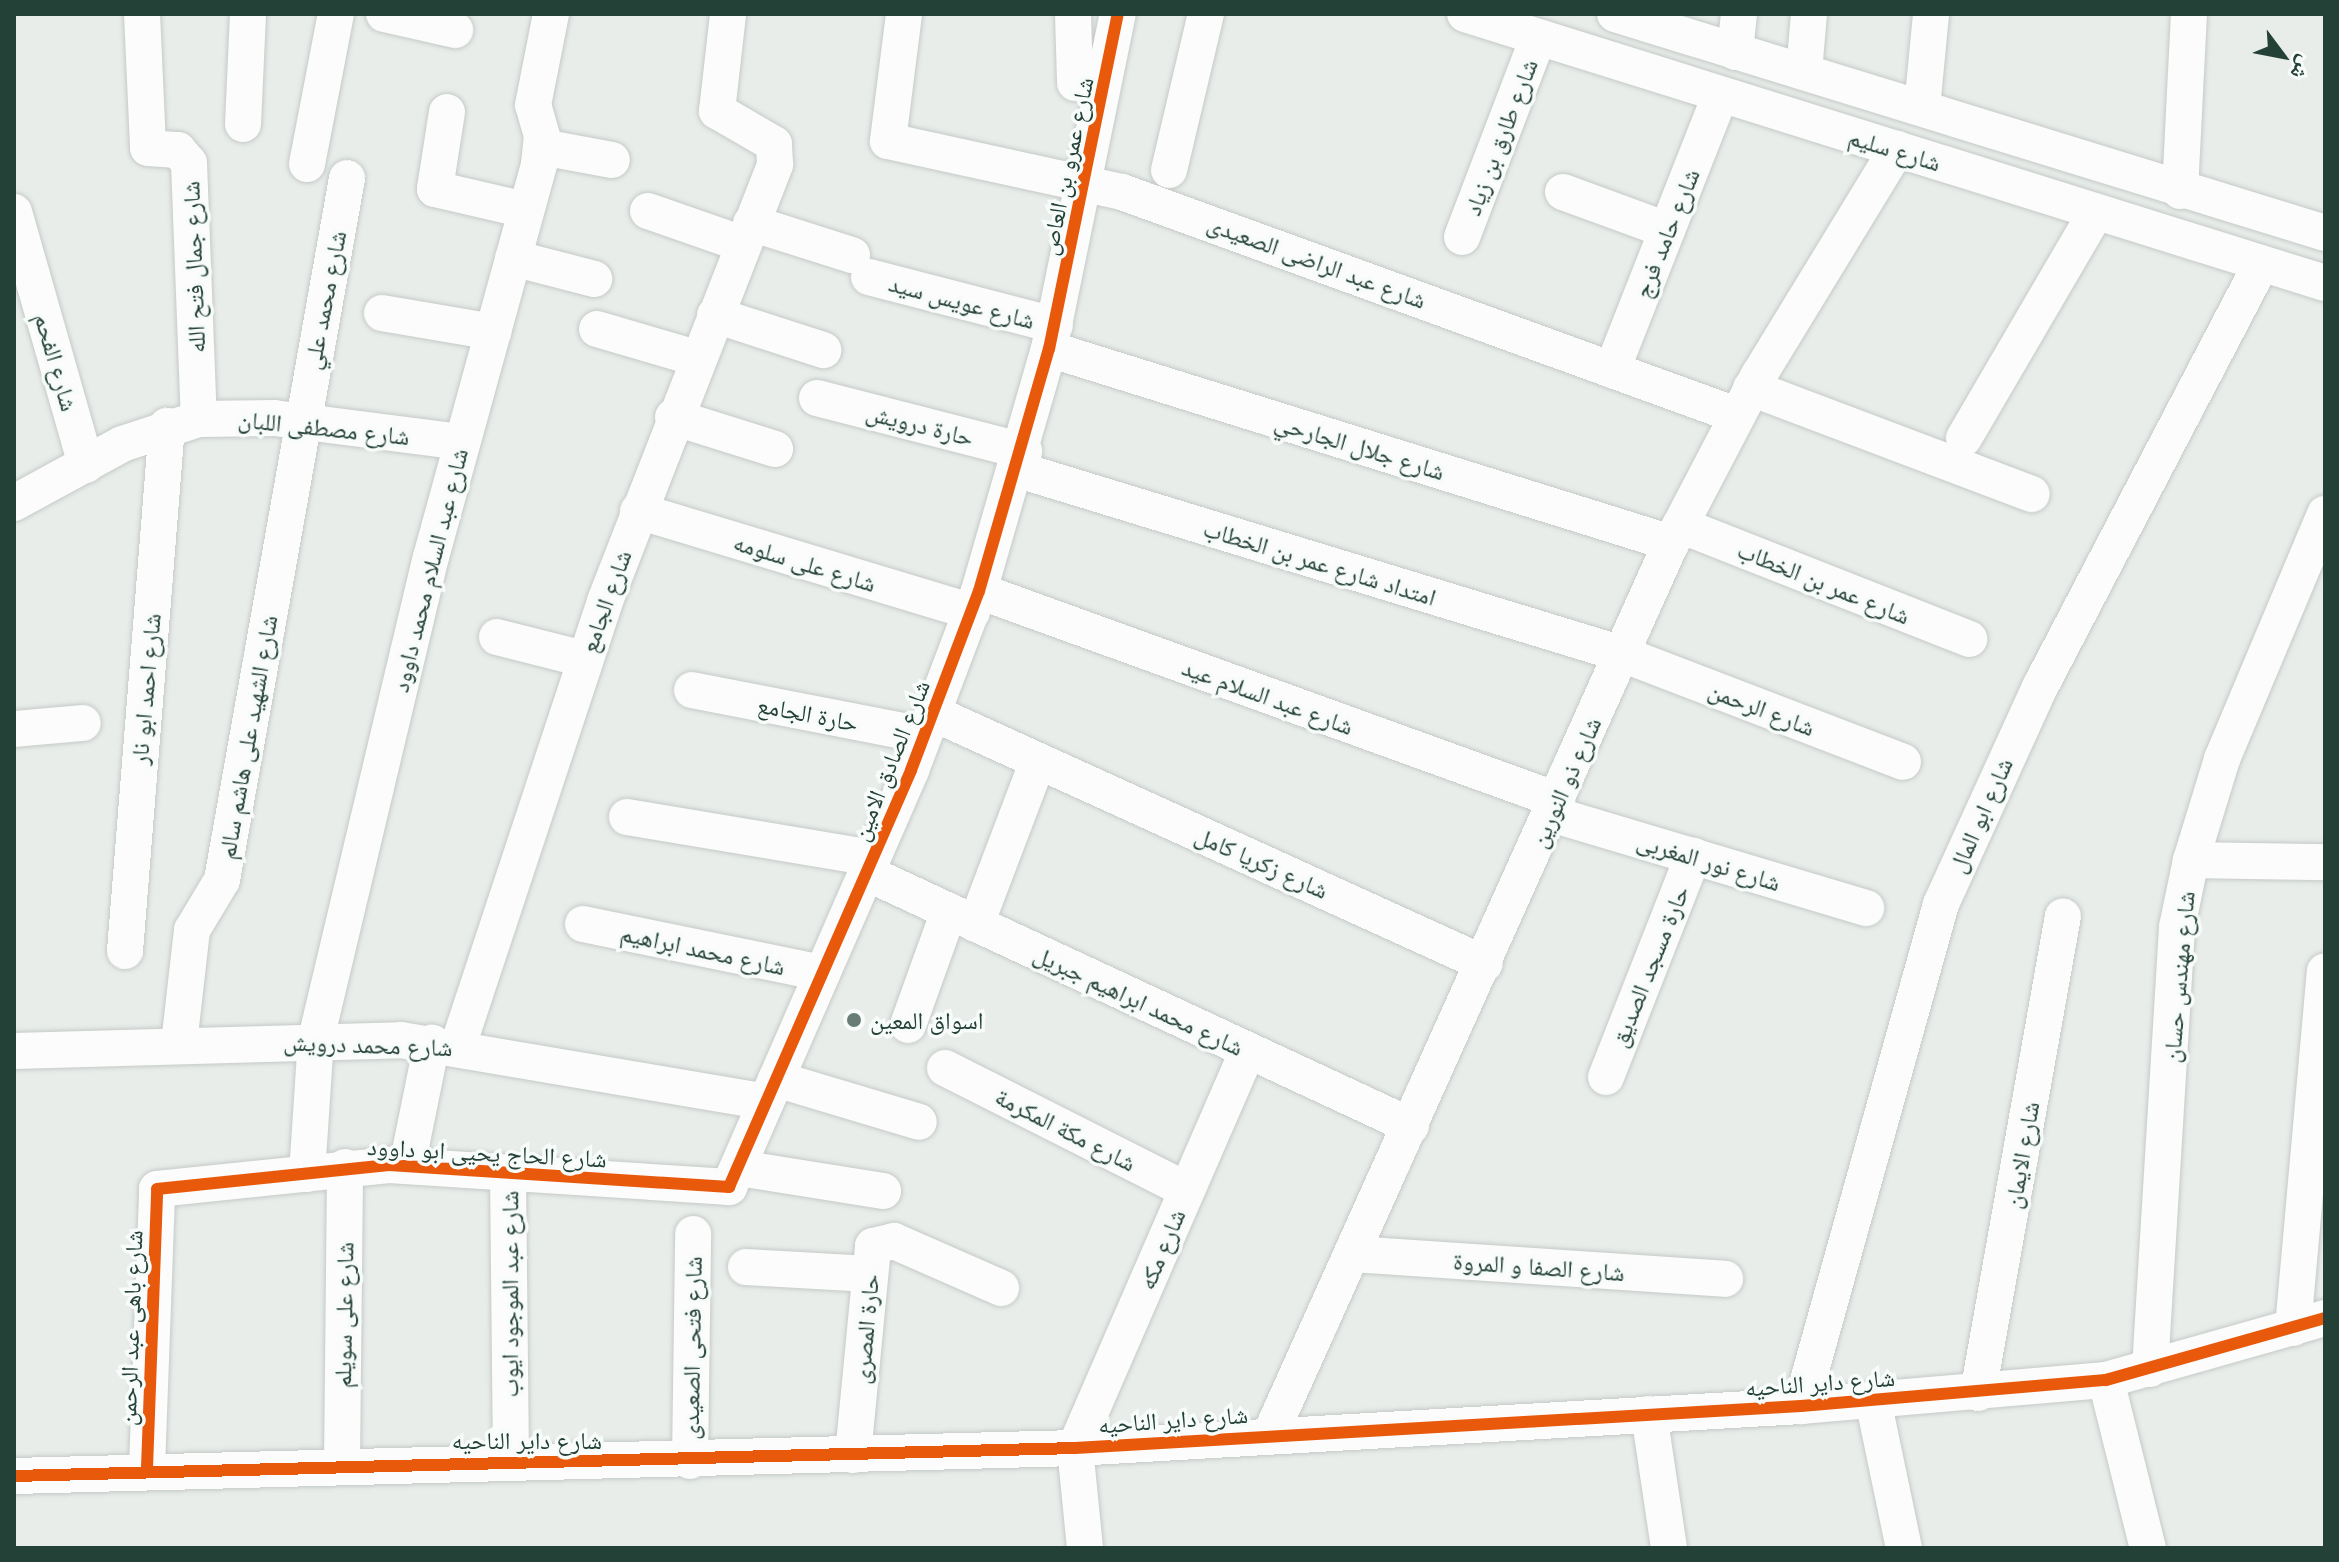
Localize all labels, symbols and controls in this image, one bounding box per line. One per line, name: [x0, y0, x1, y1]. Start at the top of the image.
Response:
north arrow: [2243, 16, 2323, 96]
text: ش: [2284, 51, 2322, 87]
street label: شارع طارق بن زياد: [1457, 55, 1543, 219]
street label: شارع عمرو بن العاص: [1033, 74, 1099, 258]
street label: شارع سليم: [1845, 121, 1945, 177]
street label: شارع حامد فرج: [1627, 164, 1705, 302]
street label: شارع جمال فتح الله: [176, 181, 210, 353]
street label: شارع عبد الراضى الصعيدى: [1204, 208, 1430, 314]
street label: شارع محمد علي: [296, 228, 352, 372]
street label: شارع عويس سيد: [886, 268, 1038, 334]
street label: شارع الفحم: [29, 310, 85, 414]
street label: حارة درويش: [863, 397, 977, 451]
street label: شارع مصطفى اللبان: [237, 404, 411, 450]
street label: شارع جلال الجارحي: [1272, 406, 1448, 486]
street label: شارع عبد السلام محمد داوود: [385, 445, 473, 695]
street label: امتداد شارع عمر بن الخطاب: [1200, 513, 1440, 611]
street label: شارع على سلومه: [730, 527, 880, 597]
street label: شارع عمر بن الخطاب: [1734, 534, 1914, 630]
street label: شارع الجامع: [573, 546, 637, 656]
street label: شارع احمد ابو نار: [124, 612, 166, 766]
street label: شارع الشهيد على هاشم سالم: [211, 613, 283, 861]
street label: شارع عبد السلام عيد: [1178, 652, 1358, 740]
street label: شارع الصادق الامين: [845, 675, 935, 845]
street label: شارع الرحمن: [1705, 675, 1819, 741]
street label: حارة الجامع: [755, 689, 861, 737]
street label: شارع ذو النورين: [1523, 712, 1607, 852]
street label: شارع ابو المال: [1942, 753, 2018, 877]
street label: شارع زكريا كامل: [1191, 820, 1333, 904]
street label: شارع نور المغربى: [1634, 826, 1784, 896]
street label: حارة مسجد الصديق: [1604, 881, 1694, 1051]
street label: شارع مهندس حسان: [2156, 890, 2200, 1064]
street label: شارع محمد ابراهيم: [618, 917, 788, 981]
street label: شارع محمد ابراهيم جبريل: [1030, 939, 1248, 1061]
place label: اسواق المعين: [870, 1006, 984, 1034]
marker: اسواق المعين: [845, 1011, 863, 1029]
street label: شارع محمد درويش: [283, 1027, 453, 1061]
street label: شارع مكة المكرمة: [991, 1081, 1141, 1177]
street label: شارع الايمان: [1997, 1099, 2045, 1211]
street label: شارع الحاج يحيى ابو داوود: [367, 1131, 607, 1173]
street label: شارع عبد الموجود ايوب: [495, 1191, 523, 1397]
street label: شارع مكه: [1131, 1204, 1191, 1294]
street label: شارع باهى عبد الرحمن: [112, 1230, 148, 1426]
street label: شارع على سويلم: [327, 1242, 359, 1388]
street label: شارع الصفا و المروة: [1452, 1246, 1626, 1286]
street label: شارع فتحى الصعيدى: [675, 1256, 707, 1440]
street label: حارة المصرى: [846, 1273, 884, 1385]
street label: شارع داير الناحيه: [1744, 1362, 1896, 1402]
street label: شارع داير الناحيه: [1097, 1399, 1249, 1439]
street label: شارع داير الناحيه: [452, 1426, 602, 1454]

